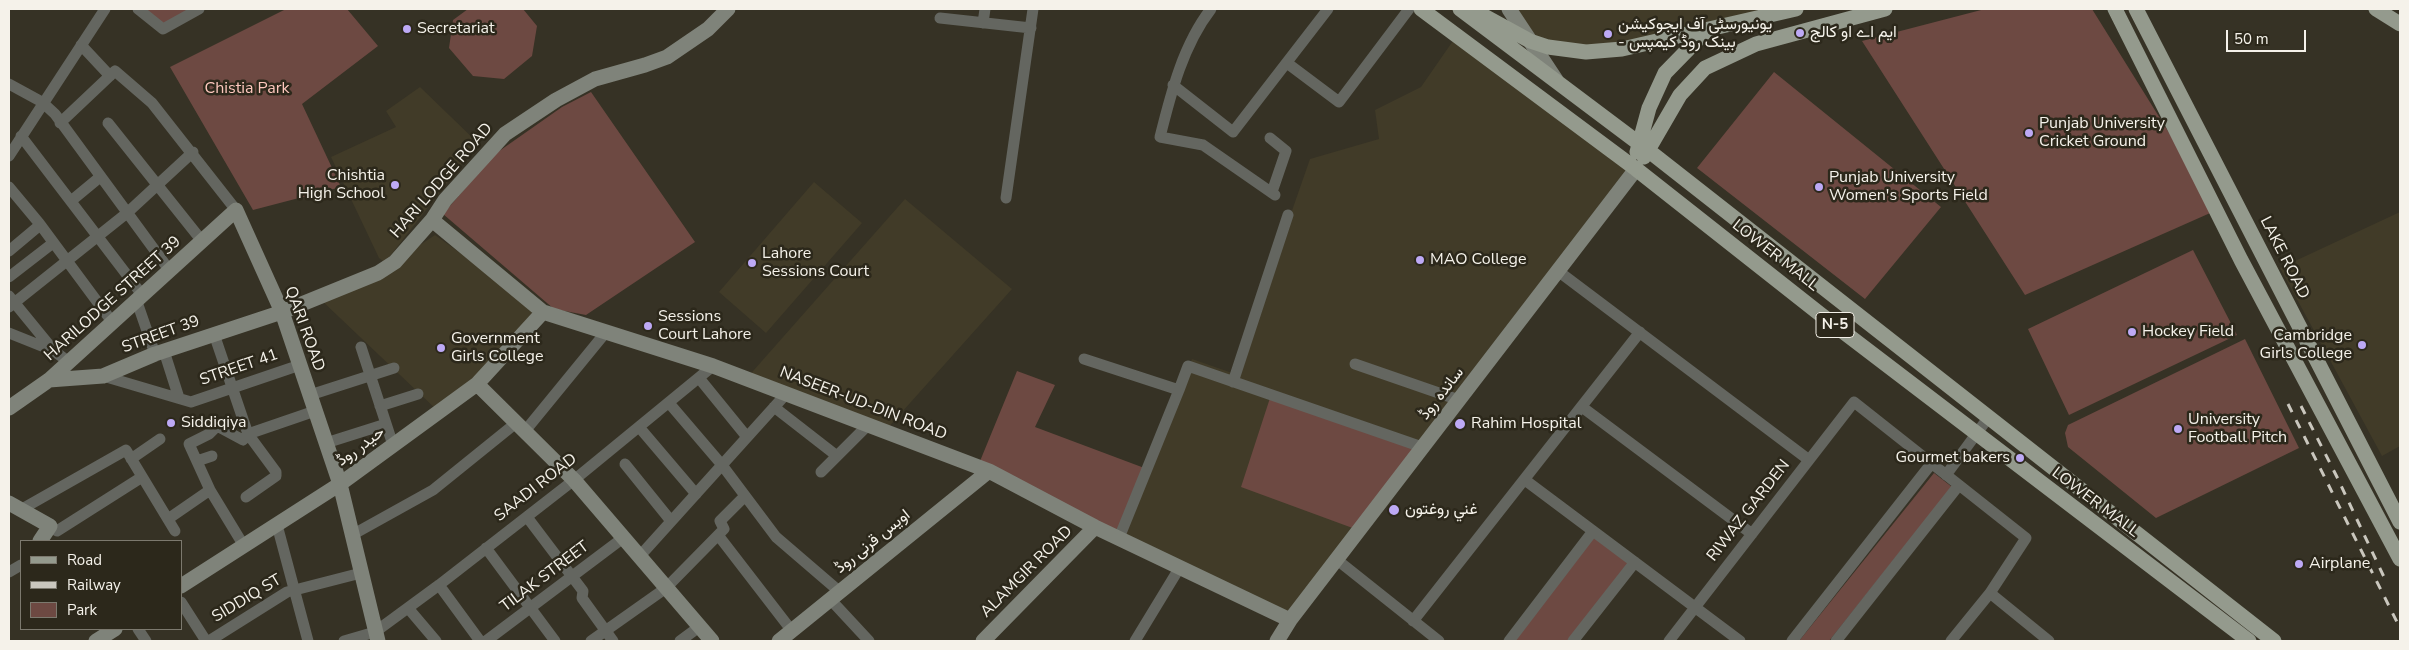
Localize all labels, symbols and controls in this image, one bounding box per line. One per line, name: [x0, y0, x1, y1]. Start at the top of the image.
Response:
place label: یونیورسٹی آف ایجوکیشن - بینک روڈ کیمپس: [1618, 15, 1772, 53]
place label: Secretariat: [417, 19, 494, 39]
scale bar: [2229, 20, 2309, 52]
marker: Secretariat: [401, 23, 413, 35]
place label: ایم اے او کالج: [1810, 23, 1897, 43]
marker: ایم اے او کالج: [1794, 27, 1806, 39]
marker: یونیورسٹی آف ایجوکیشن - بینک روڈ کیمپس: [1602, 28, 1614, 40]
text: 50 m: [2234, 29, 2269, 49]
park label: Chistia Park: [204, 79, 290, 99]
place label: Punjab University Cricket Ground: [2039, 114, 2165, 152]
street label: HARI LODGE ROAD: [387, 119, 497, 243]
marker: Punjab University Cricket Ground: [2023, 127, 2035, 139]
place label: Chishtia High School: [298, 166, 385, 204]
place label: Punjab University Women's Sports Field: [1829, 168, 1988, 206]
marker: Chishtia High School: [389, 179, 401, 191]
marker: Punjab University Women's Sports Field: [1813, 181, 1825, 193]
street label: LAKE ROAD: [2255, 214, 2313, 302]
street label: LOWER MALL: [1728, 216, 1822, 296]
street label: HARILODGE STREET 39: [41, 233, 185, 365]
place label: Lahore Sessions Court: [762, 244, 869, 282]
place label: MAO College: [1430, 250, 1526, 270]
marker: MAO College: [1414, 254, 1426, 266]
marker: Lahore Sessions Court: [746, 257, 758, 269]
street label: QARI ROAD: [280, 284, 328, 374]
place label: Sessions Court Lahore: [658, 307, 751, 345]
street label: STREET 39: [120, 312, 202, 358]
road number: N-5: [1816, 312, 1854, 338]
marker: Sessions Court Lahore: [642, 320, 654, 332]
place label: Hockey Field: [2142, 322, 2234, 342]
marker: Hockey Field: [2126, 326, 2138, 338]
place label: Cambridge Girls College: [2260, 326, 2352, 364]
place label: Government Girls College: [451, 329, 543, 367]
marker: Cambridge Girls College: [2356, 339, 2368, 351]
marker: Government Girls College: [435, 342, 447, 354]
street label: STREET 41: [197, 346, 281, 390]
street label: NASEER-UD-DIN ROAD: [777, 363, 949, 445]
street label: ساندہ روڈ: [1416, 364, 1468, 424]
place label: University Football Pitch: [2188, 410, 2287, 448]
place label: Siddiqiya: [181, 413, 247, 433]
place label: Rahim Hospital: [1471, 414, 1581, 434]
marker: Siddiqiya: [165, 417, 177, 429]
marker: Rahim Hospital: [1453, 417, 1467, 431]
street label: حیدر روڈ: [333, 423, 389, 471]
marker: University Football Pitch: [2172, 423, 2184, 435]
place label: Gourmet bakers: [1895, 448, 2010, 468]
street label: SAADI ROAD: [491, 450, 581, 526]
marker: Gourmet bakers: [2014, 452, 2026, 464]
street label: RIWAZ GARDEN: [1703, 456, 1795, 566]
street label: LOWER MALL: [2047, 464, 2143, 542]
place label: غني روغتون: [1405, 500, 1478, 520]
marker: غني روغتون: [1387, 503, 1401, 517]
street label: اویس قرنی روڈ: [832, 506, 914, 578]
street label: ALAMGIR ROAD: [977, 522, 1077, 622]
street label: TILAK STREET: [497, 537, 593, 617]
legend: [20, 540, 182, 630]
text: Road: [67, 550, 102, 570]
place label: Airplane: [2309, 554, 2370, 574]
marker: Airplane: [2293, 558, 2305, 570]
street label: SIDDIQ ST: [209, 571, 285, 627]
text: Railway: [67, 575, 121, 595]
text: Park: [67, 600, 97, 620]

